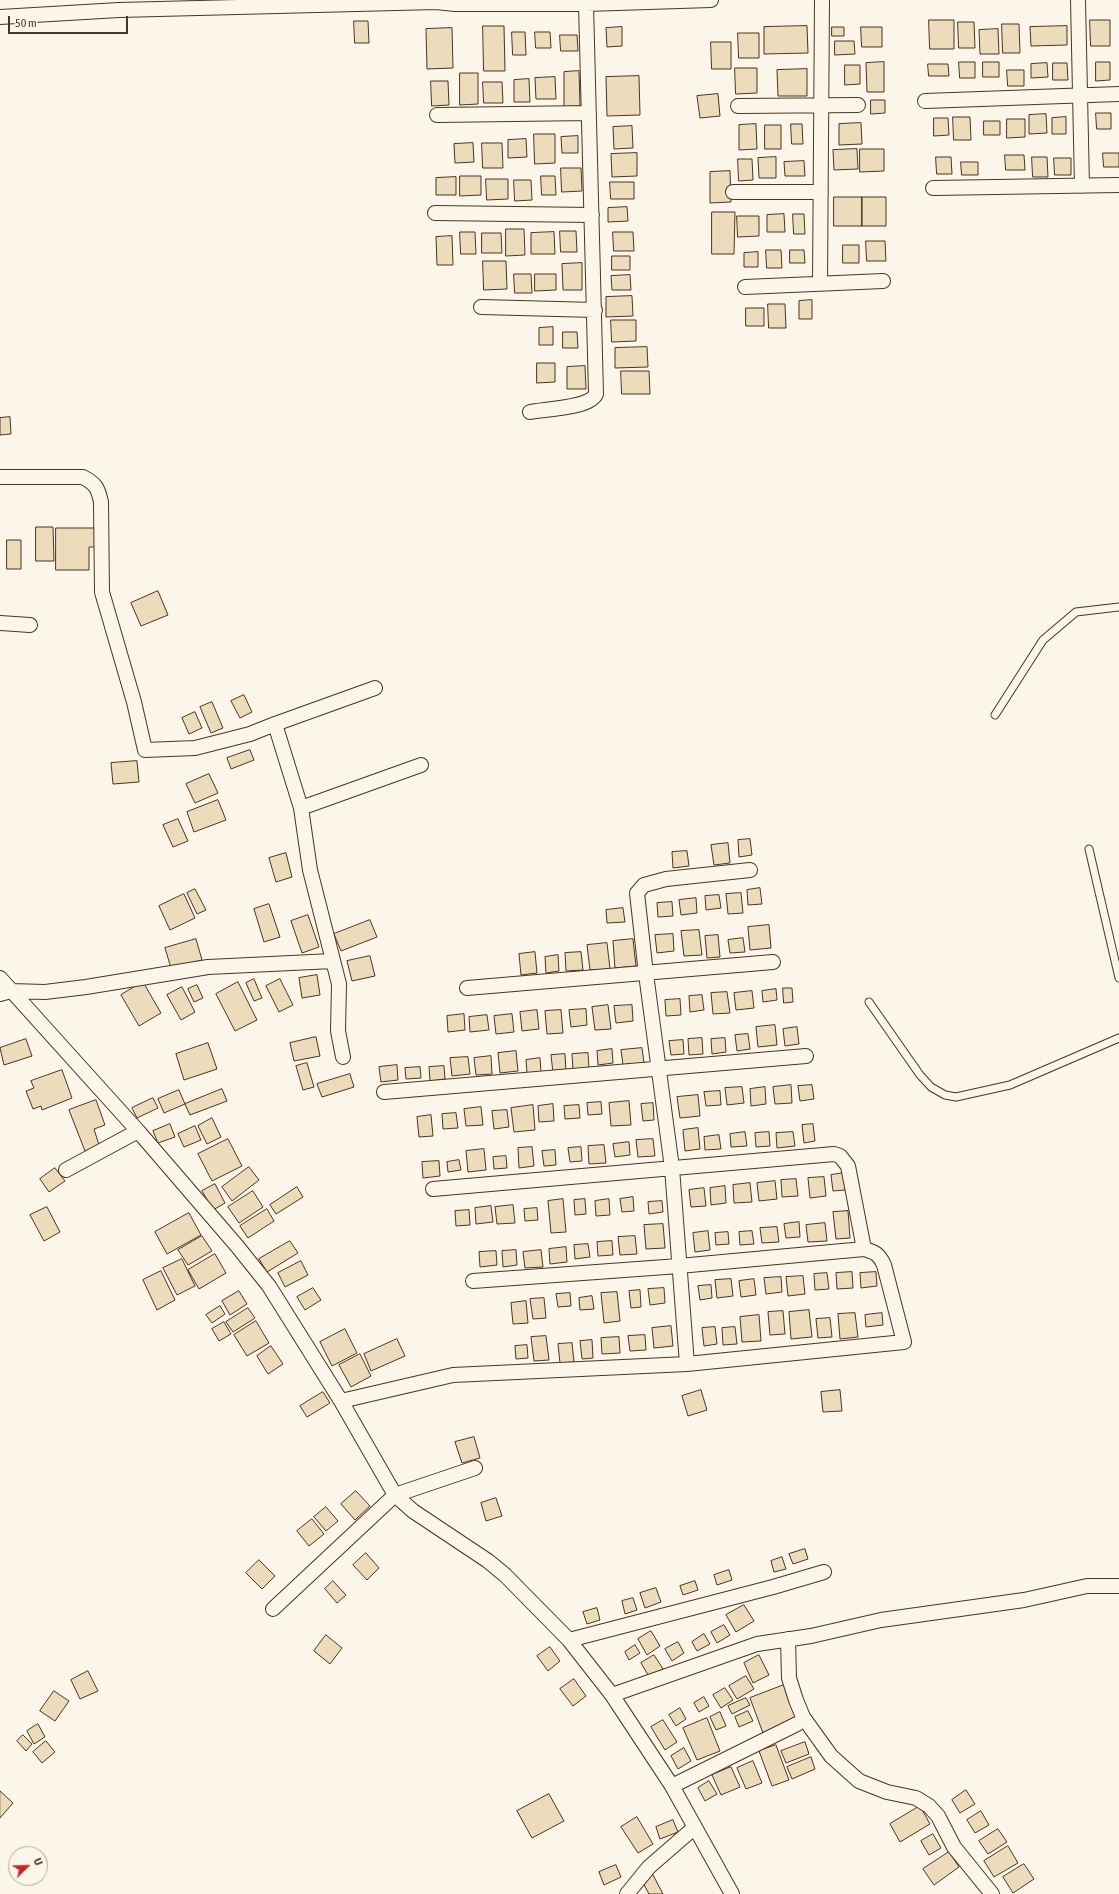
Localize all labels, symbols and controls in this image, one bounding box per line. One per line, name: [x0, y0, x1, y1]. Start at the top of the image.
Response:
scale bar: [10, 8, 130, 34]
text: 50 m: [15, 16, 37, 30]
north arrow: [8, 1846, 48, 1886]
text: U: [31, 1856, 45, 1867]

